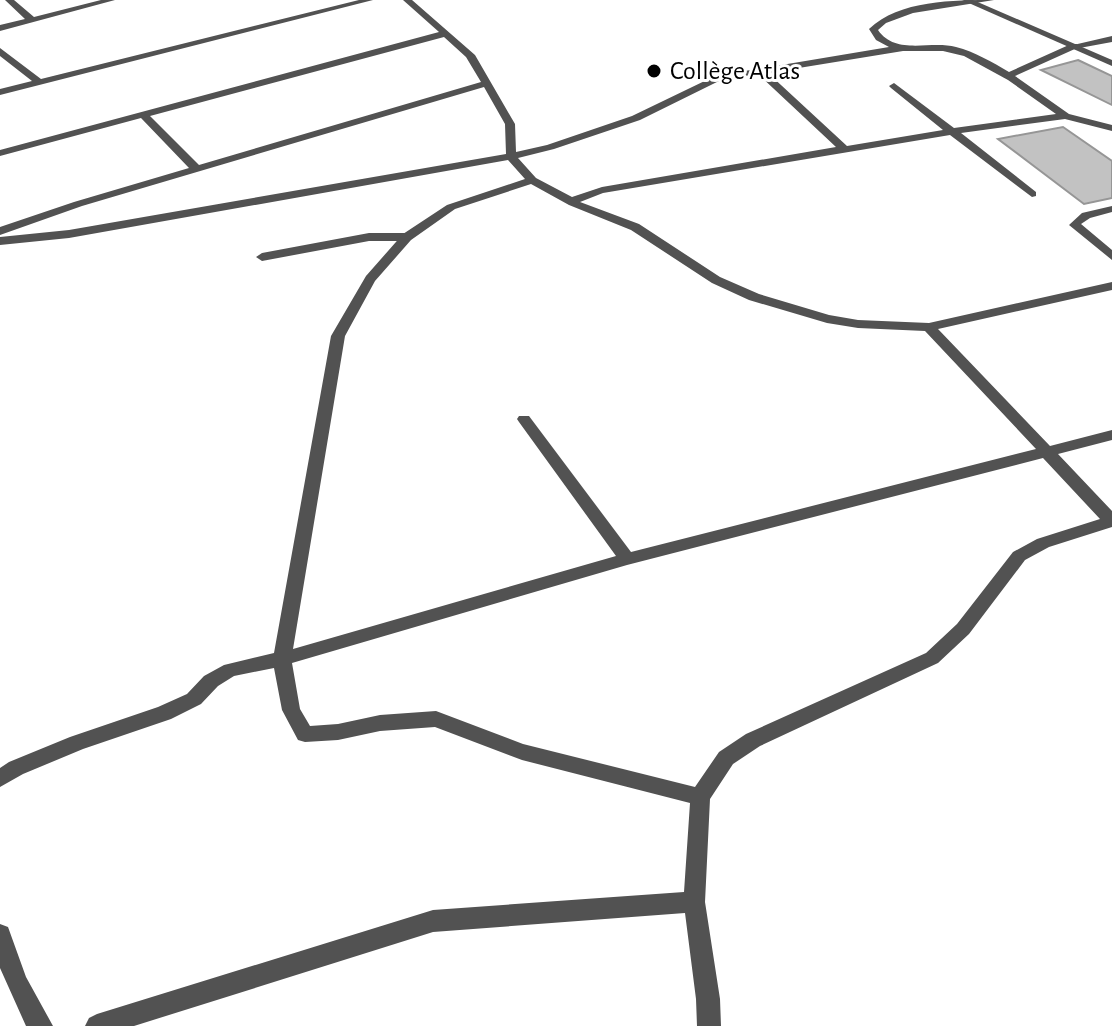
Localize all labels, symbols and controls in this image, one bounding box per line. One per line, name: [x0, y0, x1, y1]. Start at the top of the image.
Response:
place label: Collège Atlas: [670, 58, 800, 84]
marker: Collège Atlas: [645, 62, 663, 80]

